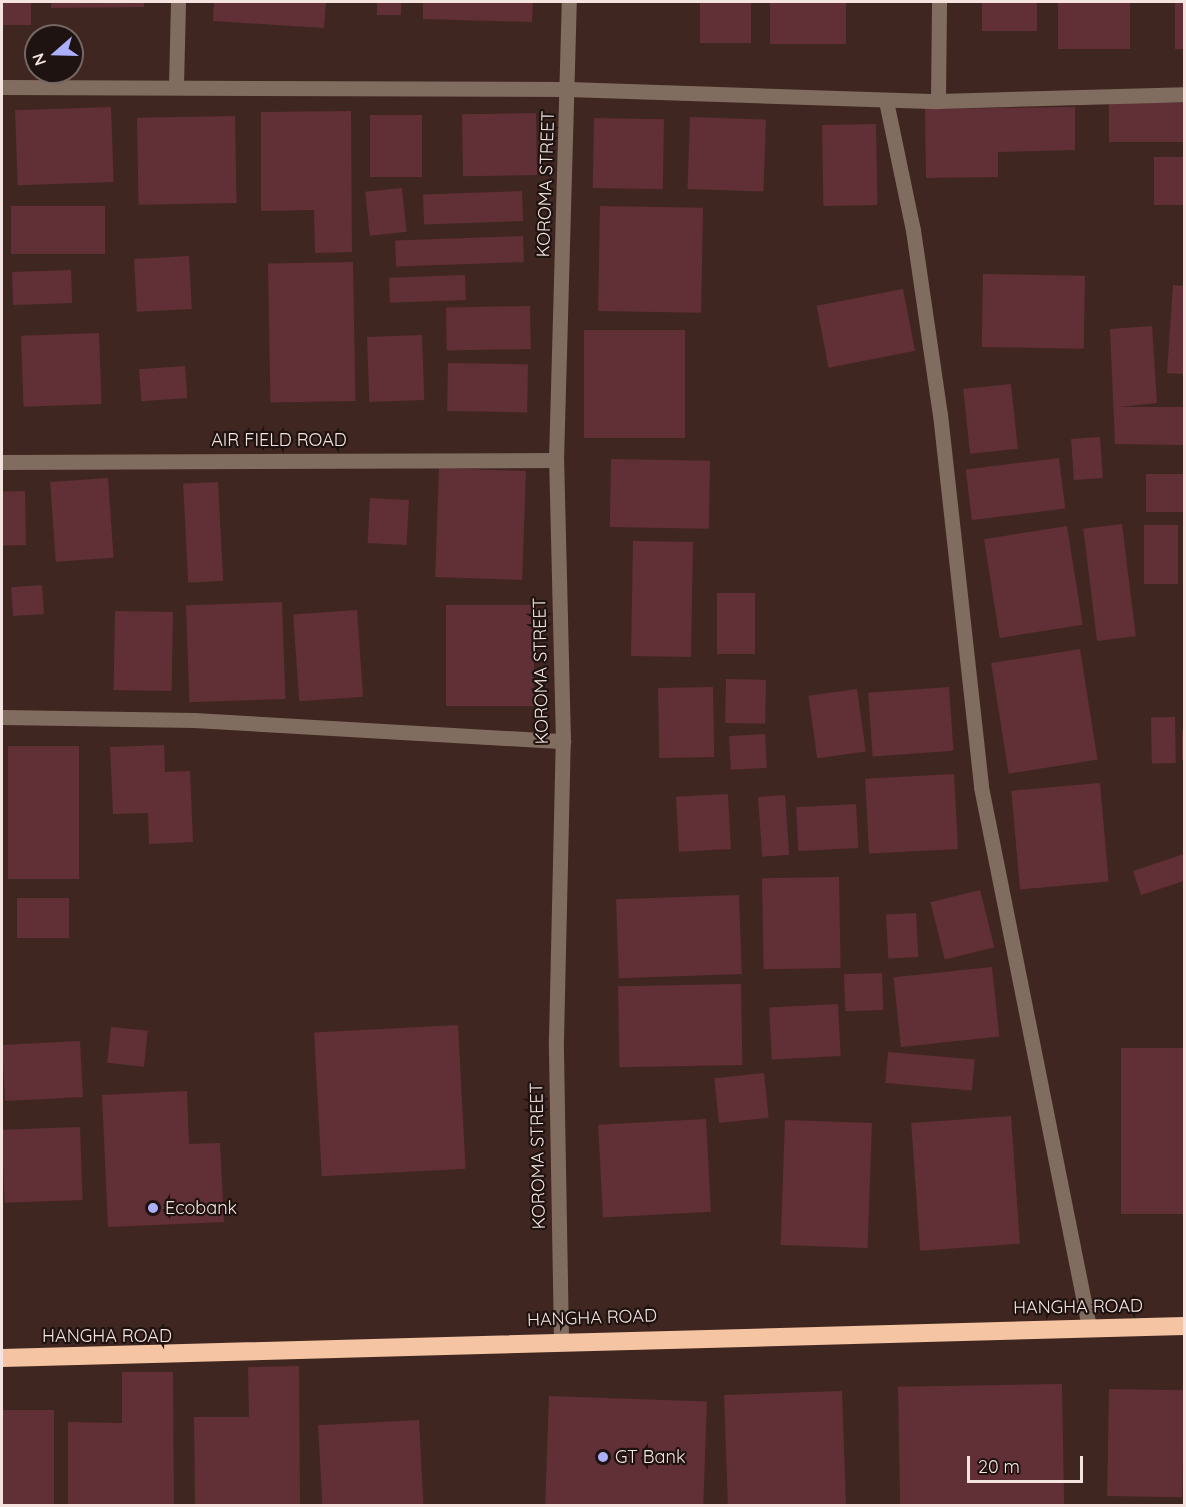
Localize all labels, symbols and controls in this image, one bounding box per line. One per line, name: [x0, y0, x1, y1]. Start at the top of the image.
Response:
north arrow: [24, 24, 84, 84]
text: N: [28, 51, 50, 68]
street label: KOROMA STREET: [533, 110, 559, 258]
street label: AIR FIELD ROAD: [211, 429, 347, 451]
street label: KOROMA STREET: [529, 597, 553, 745]
street label: KOROMA STREET: [526, 1082, 550, 1230]
place label: Ecobank: [165, 1197, 237, 1219]
marker: Ecobank: [146, 1201, 160, 1215]
street label: HANGHA ROAD: [1013, 1295, 1143, 1319]
street label: HANGHA ROAD: [527, 1305, 657, 1331]
street label: HANGHA ROAD: [42, 1325, 172, 1347]
scale bar: [970, 1444, 1086, 1482]
place label: GT Bank: [615, 1446, 686, 1468]
marker: GT Bank: [596, 1450, 610, 1464]
text: 20 m: [978, 1455, 1020, 1478]

